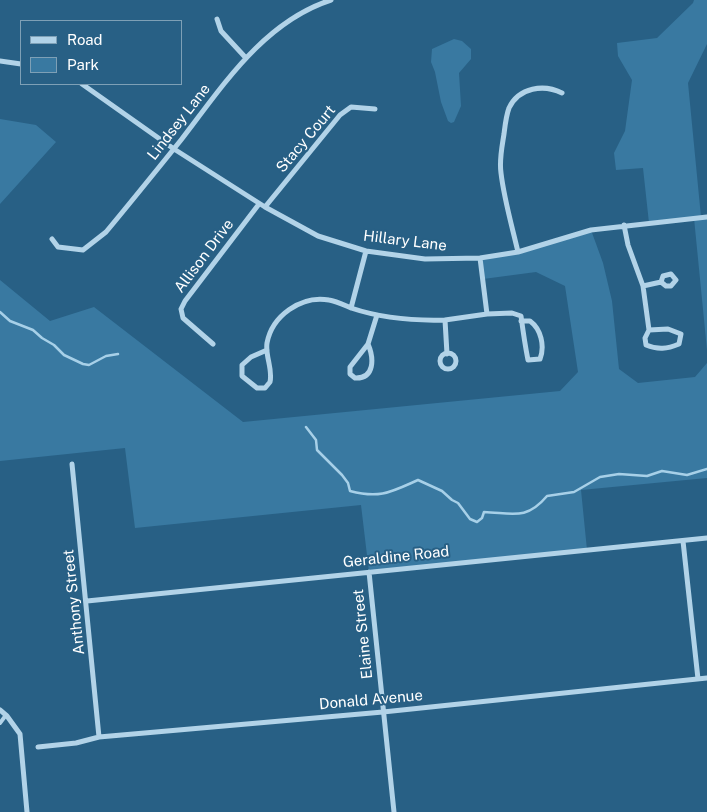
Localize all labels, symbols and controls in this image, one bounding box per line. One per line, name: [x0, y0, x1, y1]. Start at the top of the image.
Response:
legend: [20, 20, 182, 85]
text: Road: [67, 31, 103, 48]
text: Park: [67, 56, 99, 73]
street label: Lindsey Lane: [144, 80, 214, 164]
street label: Stacy Court: [273, 102, 339, 176]
street label: Allison Drive: [171, 216, 237, 296]
street label: Hillary Lane: [362, 227, 448, 255]
street label: Geraldine Road: [342, 542, 450, 572]
street label: Anthony Street: [60, 548, 88, 656]
street label: Elaine Street: [349, 588, 377, 680]
street label: Donald Avenue: [318, 686, 424, 714]

